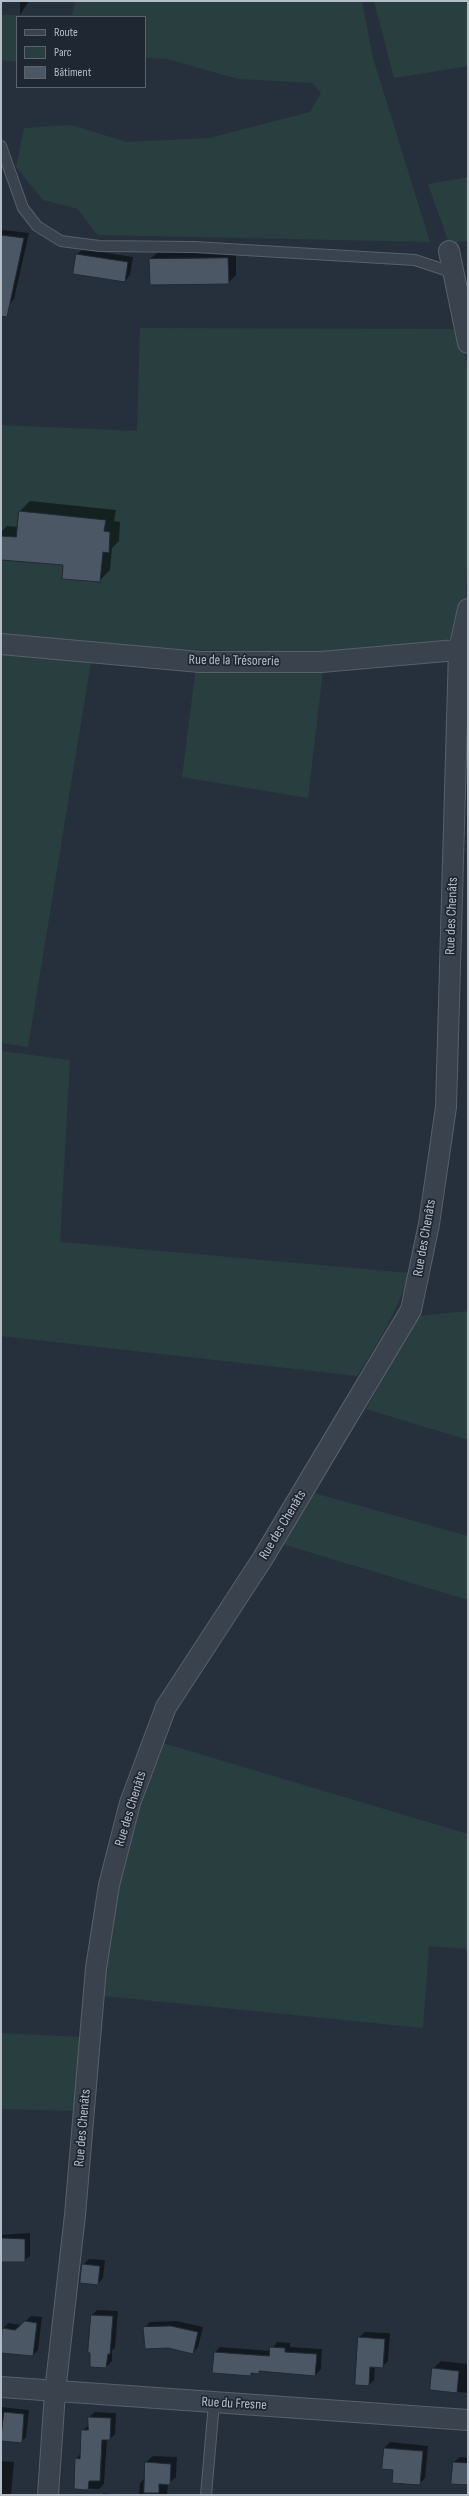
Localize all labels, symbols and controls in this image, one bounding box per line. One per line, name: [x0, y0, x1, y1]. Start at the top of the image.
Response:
legend: [16, 16, 146, 88]
text: Route: [54, 25, 78, 40]
text: Parc: [54, 45, 72, 60]
text: Bâtiment: [54, 65, 91, 80]
street label: Rue de la Trésorerie: [189, 652, 279, 670]
street label: Rue des Chenâts: [442, 877, 462, 955]
street label: Rue des Chenâts: [410, 1198, 440, 1278]
street label: Rue des Chenâts: [256, 1487, 310, 1563]
street label: Rue des Chenâts: [112, 1769, 150, 1849]
street label: Rue des Chenâts: [71, 2088, 95, 2168]
street label: Rue du Fresne: [201, 2394, 267, 2414]

